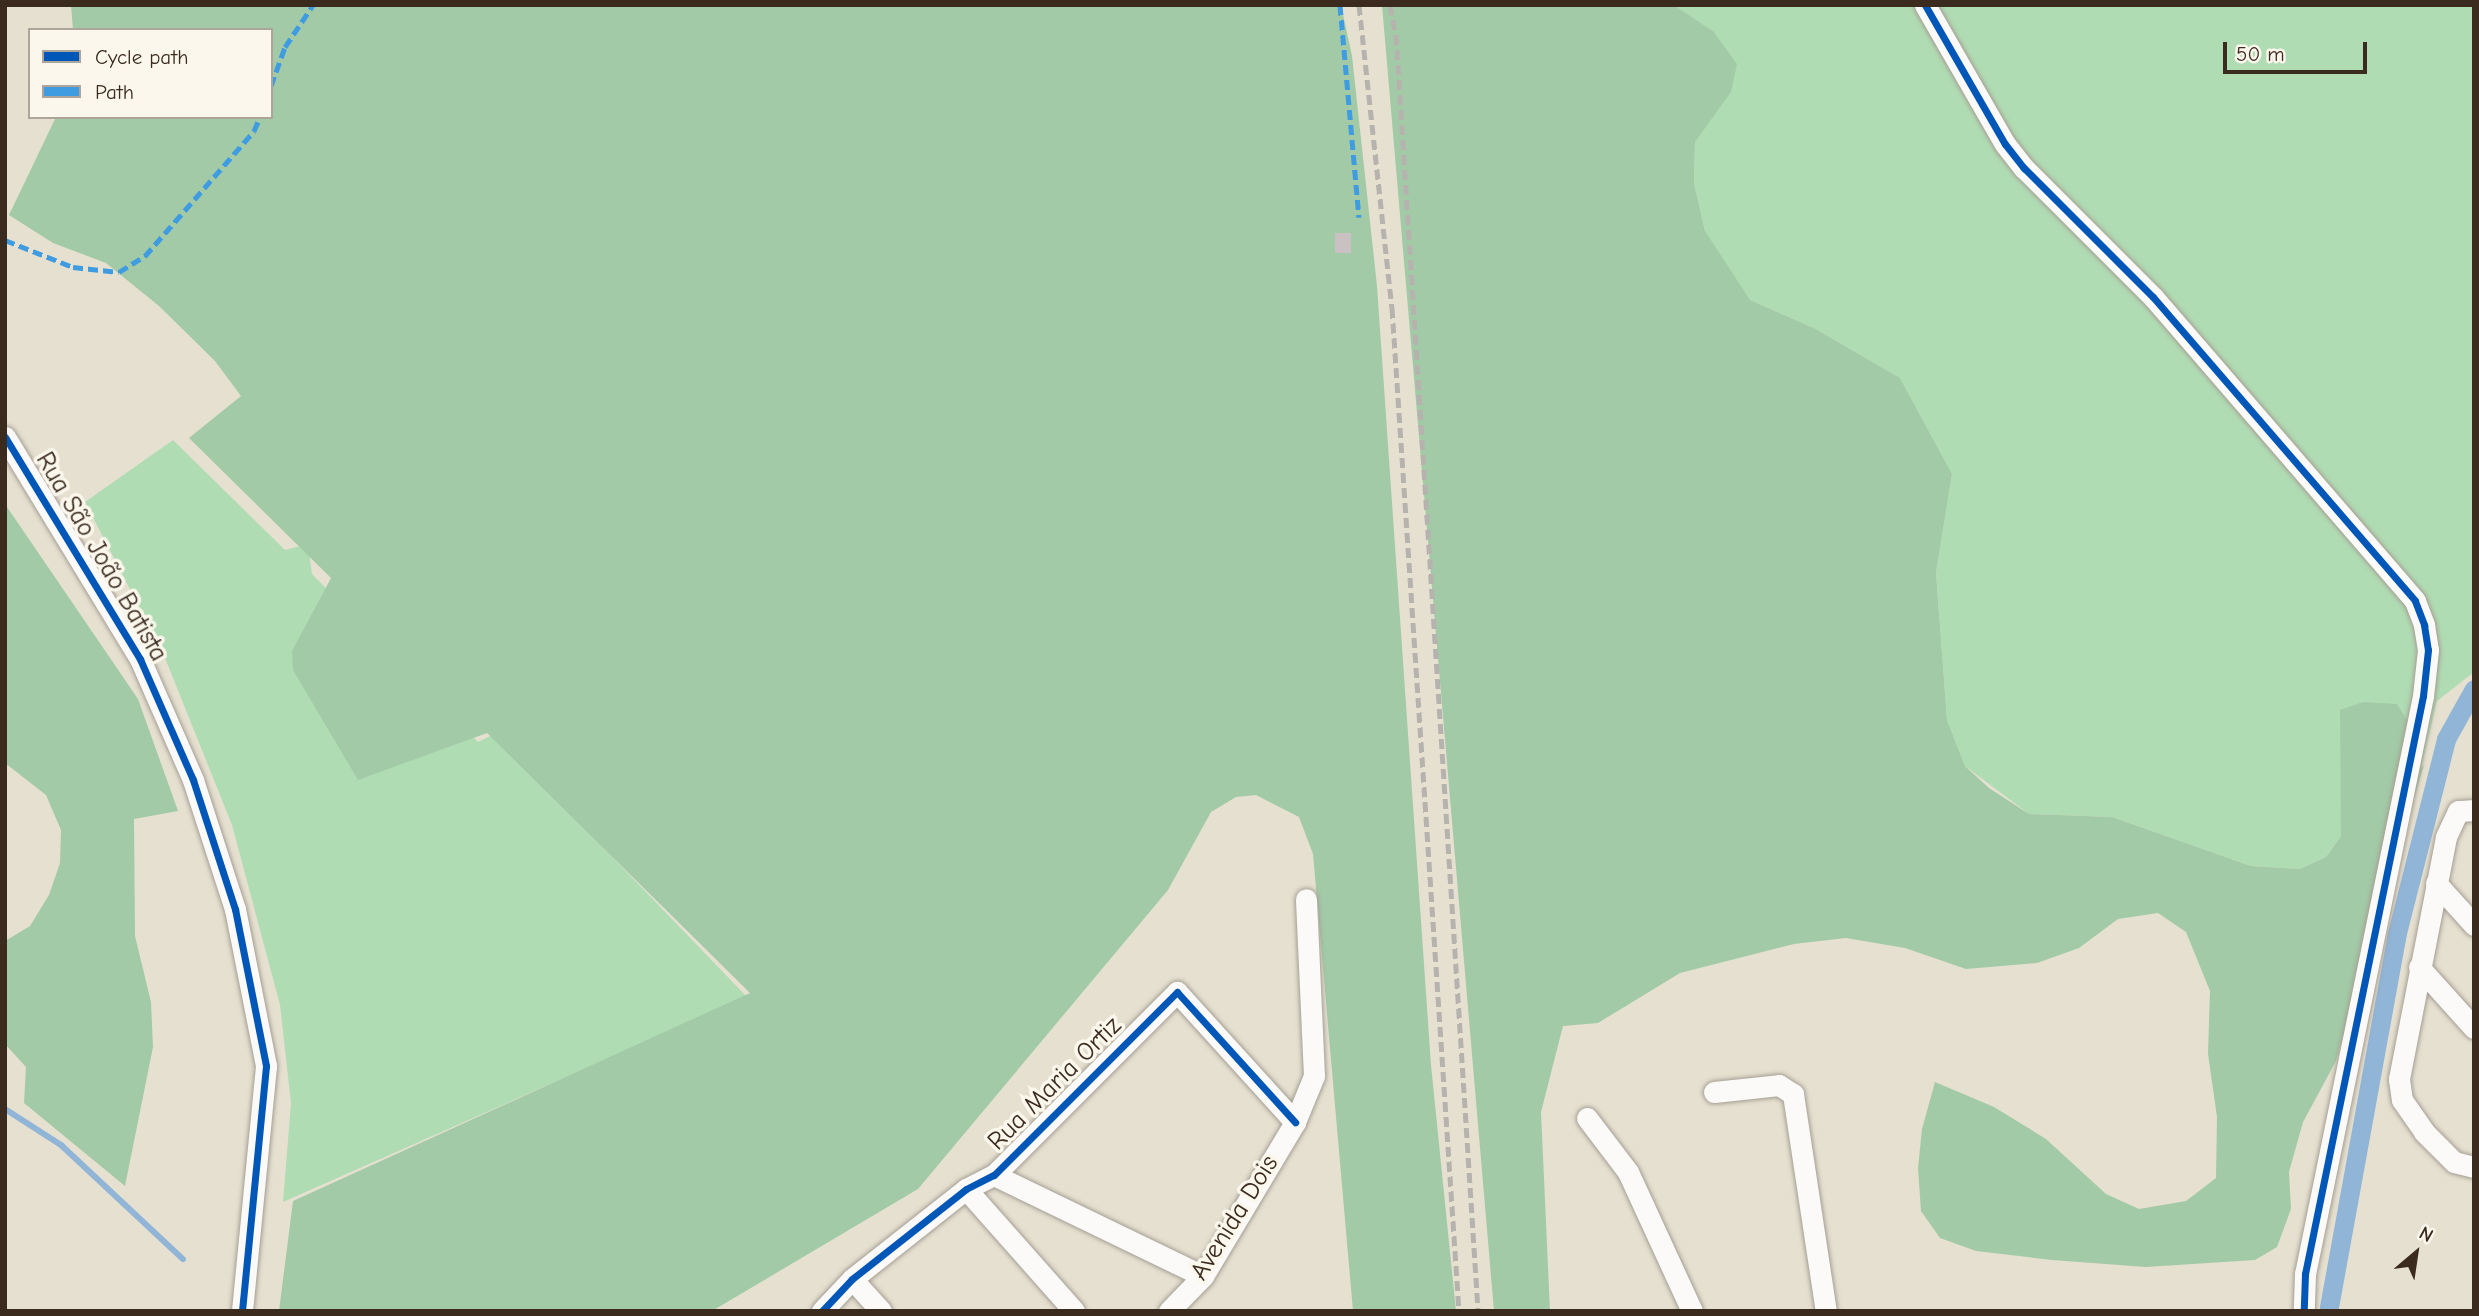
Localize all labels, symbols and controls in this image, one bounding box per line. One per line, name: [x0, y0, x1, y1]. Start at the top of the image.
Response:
legend: [28, 28, 273, 119]
scale bar: [2227, 28, 2370, 72]
text: 50 m: [2236, 42, 2285, 66]
text: Cycle path: [95, 45, 188, 69]
text: Path: [95, 80, 134, 104]
street label: Rua São João Batista: [28, 447, 174, 667]
street label: Rua Maria Ortiz: [982, 1011, 1128, 1157]
street label: Avenida Dois: [1184, 1150, 1286, 1286]
north arrow: [2381, 1218, 2451, 1288]
text: N: [2415, 1222, 2437, 1247]

